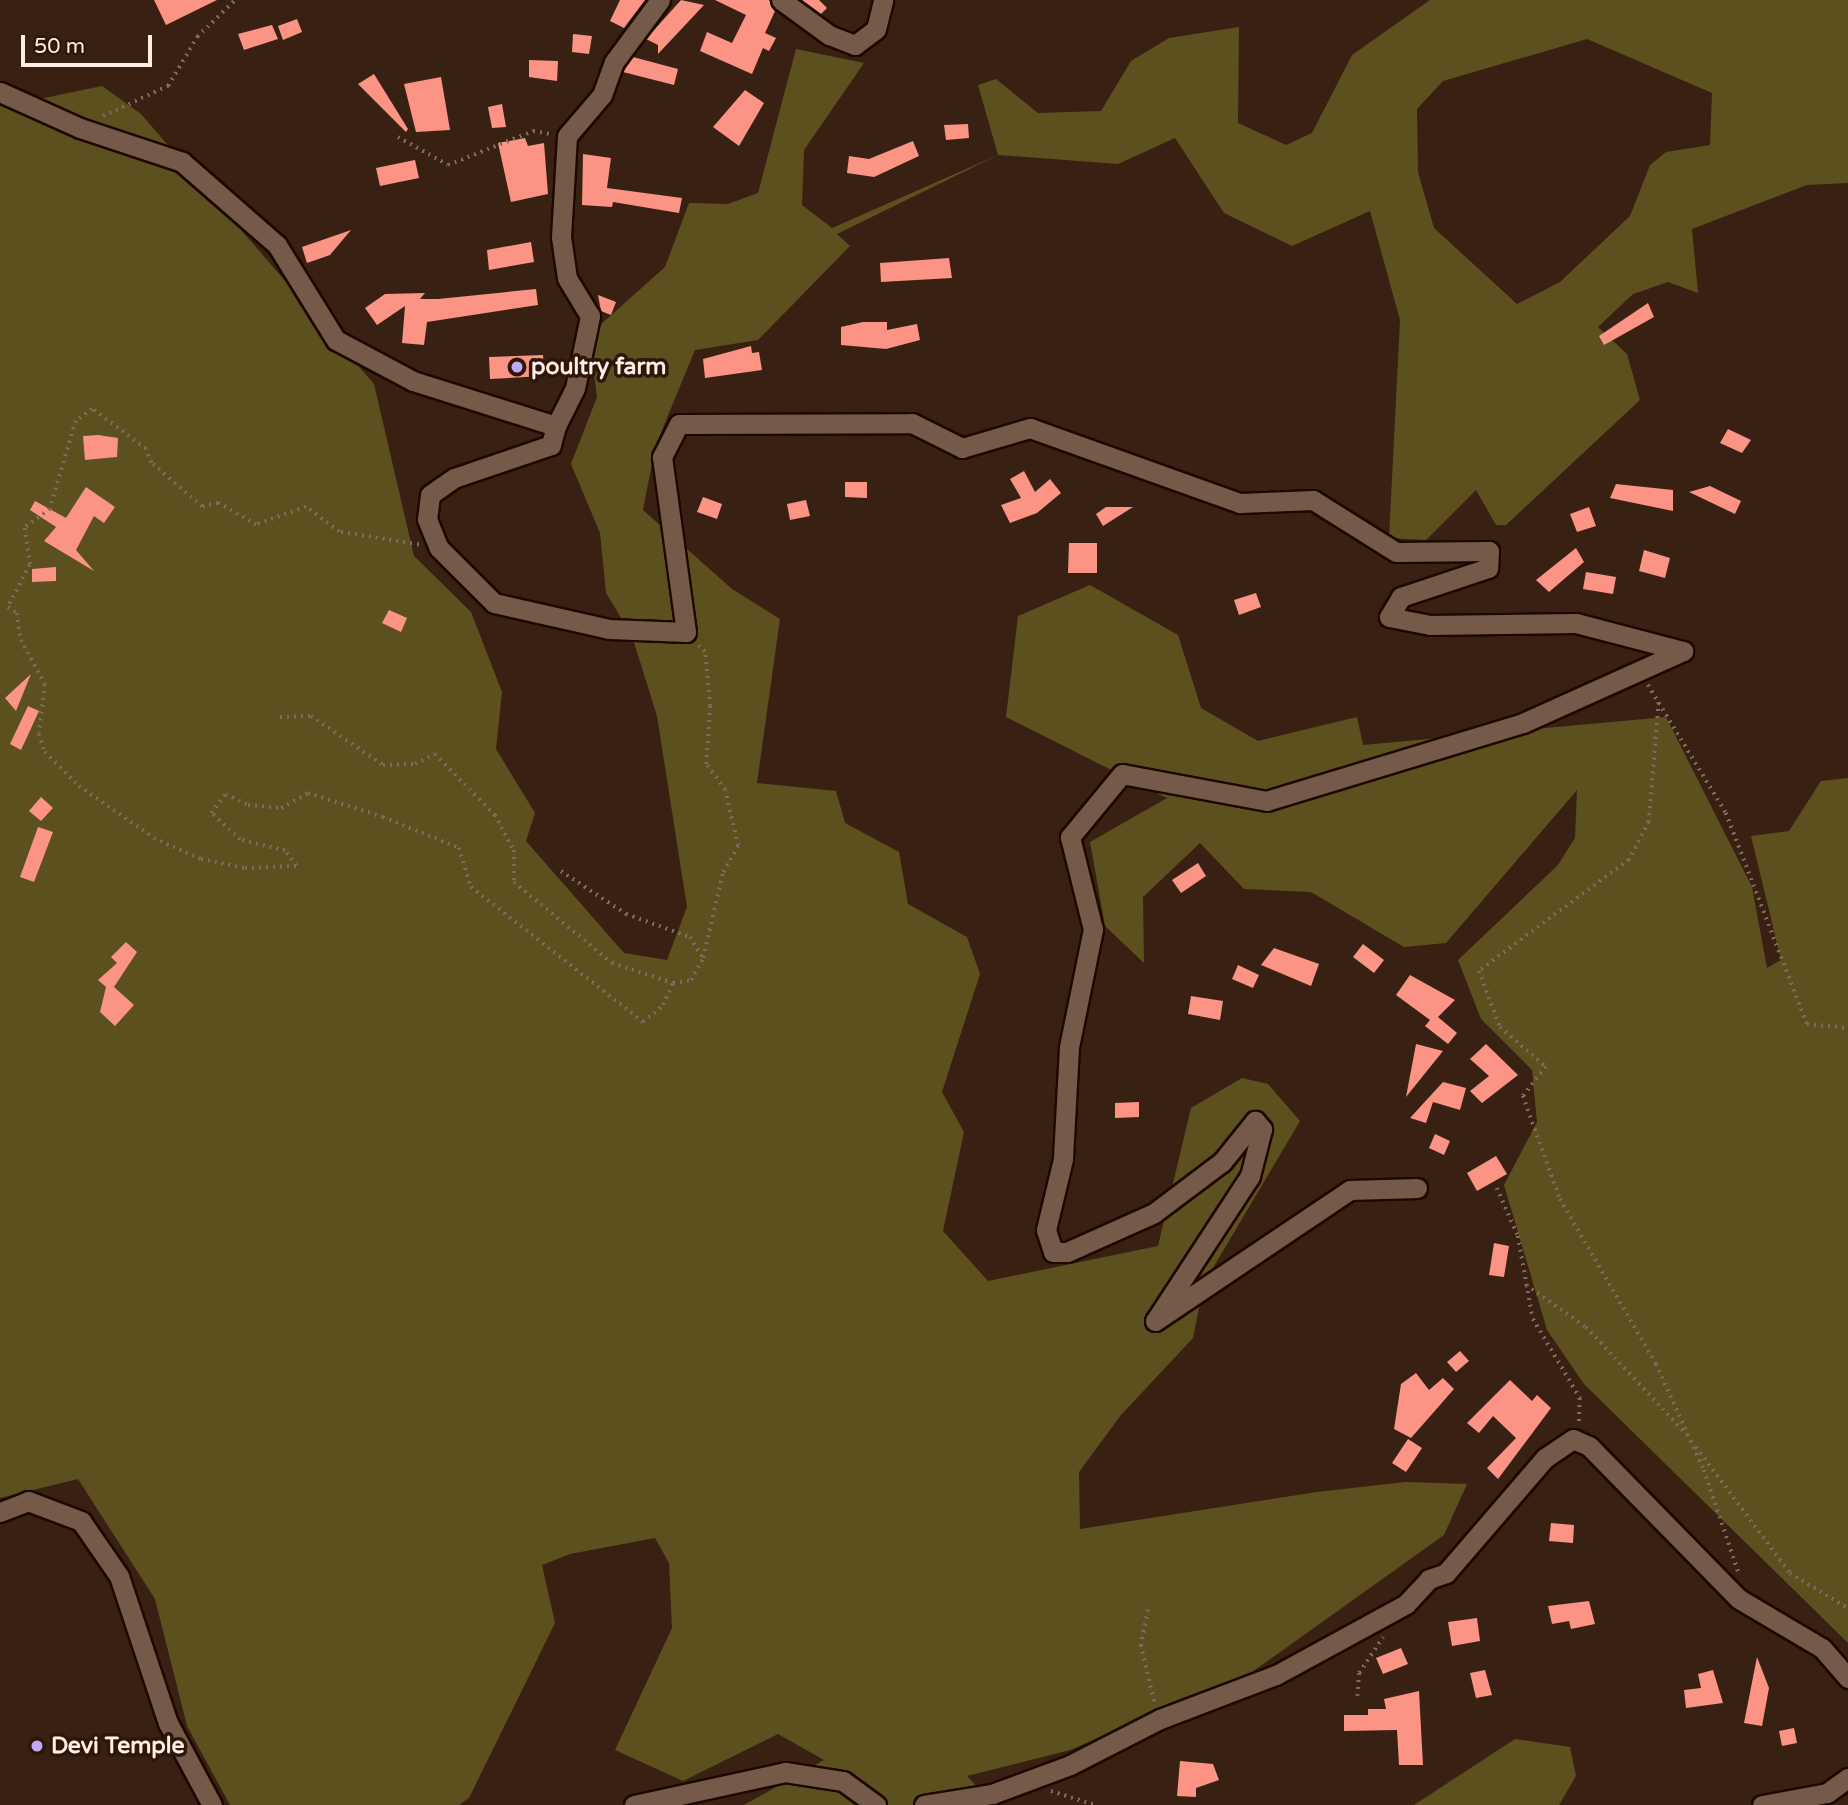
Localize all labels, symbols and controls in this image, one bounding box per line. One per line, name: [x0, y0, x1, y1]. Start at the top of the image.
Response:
scale bar: [24, 21, 156, 65]
text: 50 m: [34, 34, 85, 59]
place label: poultry farm: [531, 353, 666, 381]
marker: poultry farm: [509, 359, 525, 375]
place label: Devi Temple: [51, 1732, 185, 1760]
marker: Devi Temple: [29, 1738, 45, 1754]

